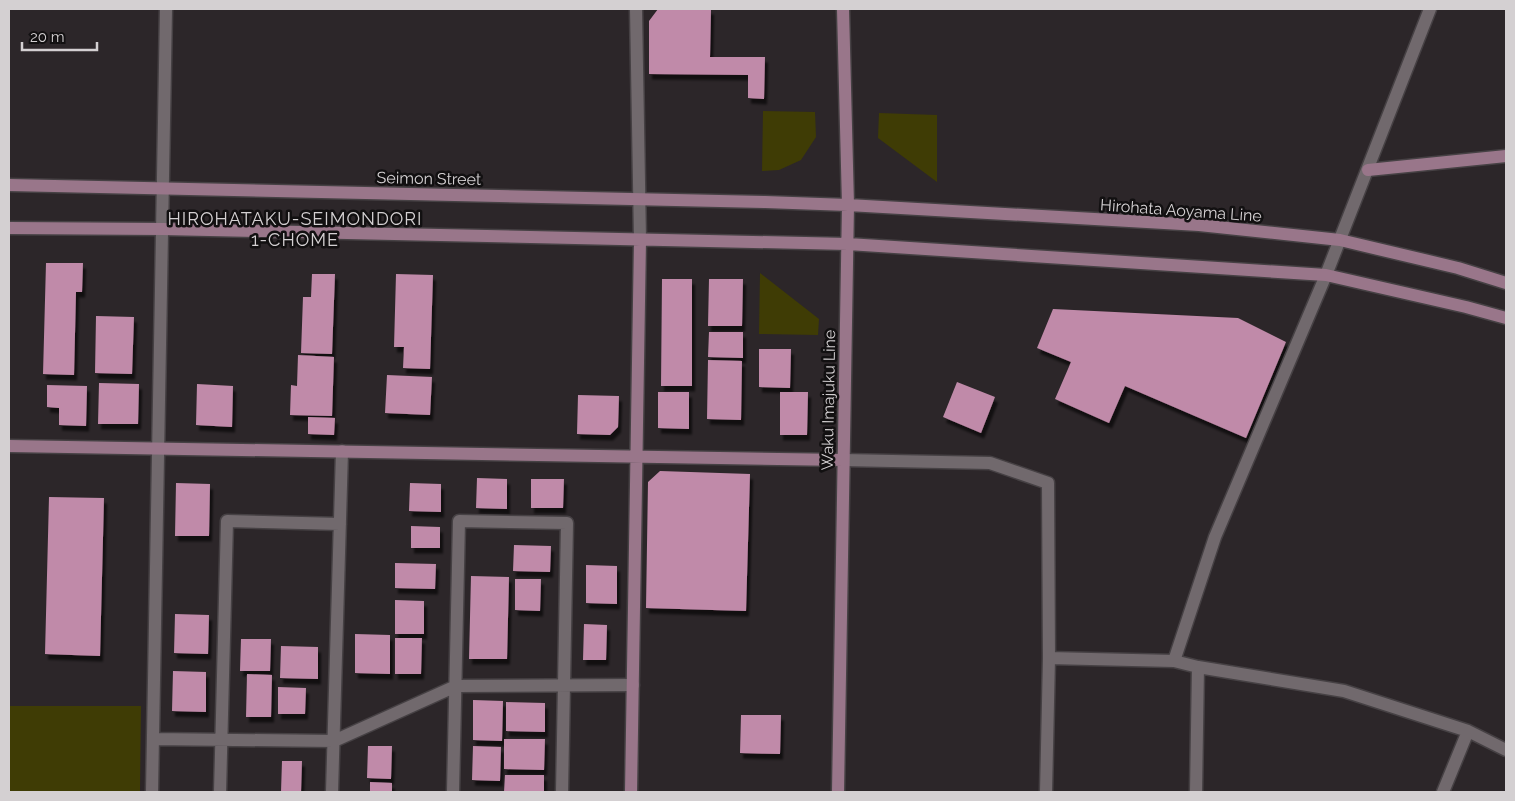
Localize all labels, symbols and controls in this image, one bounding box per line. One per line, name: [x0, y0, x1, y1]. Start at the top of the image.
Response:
scale bar: [22, 20, 98, 52]
text: 20 m: [30, 28, 65, 46]
street label: Seimon Street: [377, 168, 482, 189]
street label: Hirohata Aoyama Line: [1100, 195, 1262, 226]
district label: HIROHATAKU-SEIMONDORI 1-CHOME: [167, 208, 423, 250]
street label: Waku Imajuku Line: [818, 329, 839, 471]

